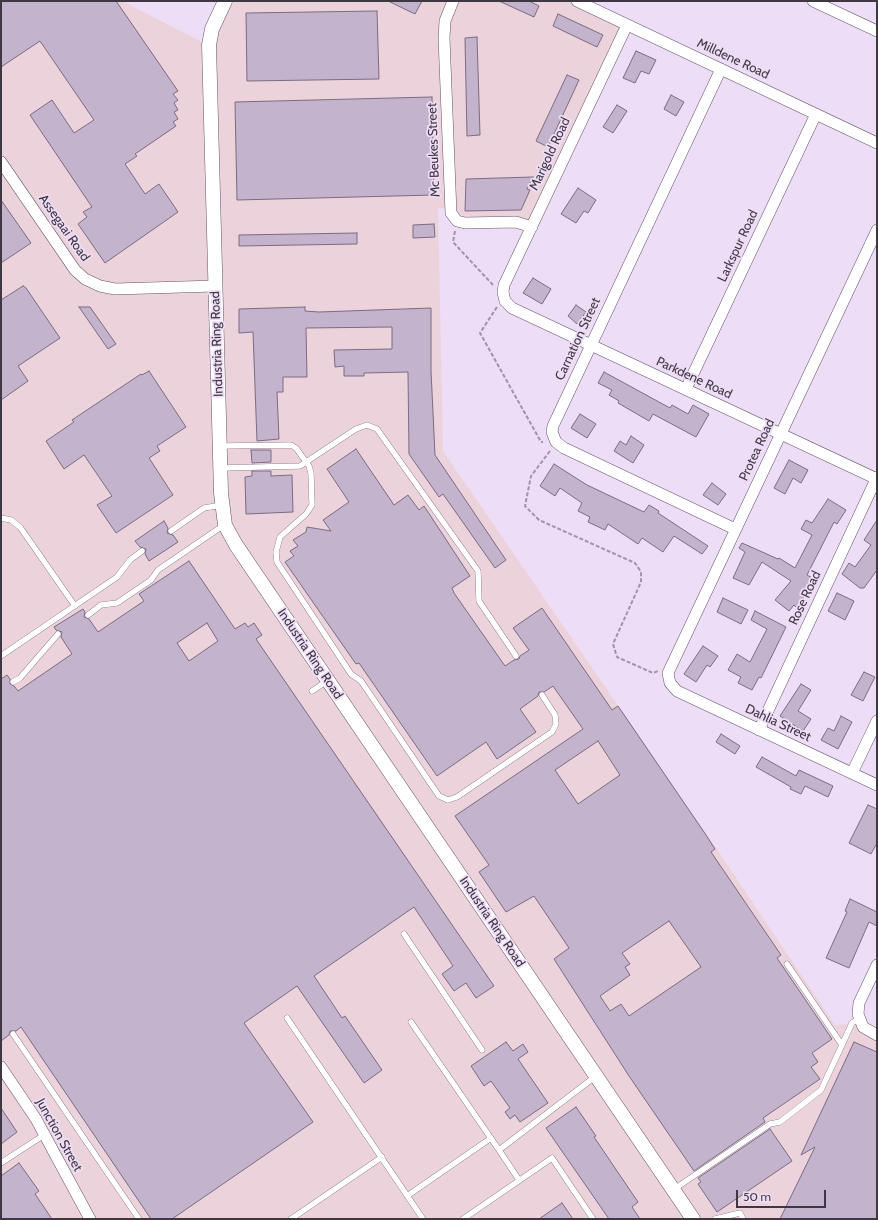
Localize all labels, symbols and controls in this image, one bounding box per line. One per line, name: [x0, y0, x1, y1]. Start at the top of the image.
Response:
street label: Milldene Road: [694, 35, 772, 83]
street label: Mc Beukes Street: [425, 103, 443, 197]
street label: Marigold Road: [526, 115, 574, 193]
street label: Assegaai Road: [35, 191, 93, 265]
street label: Larkspur Road: [715, 208, 761, 284]
street label: Industria Ring Road: [207, 291, 227, 397]
street label: Carnation Street: [552, 295, 604, 383]
street label: Parkdene Road: [654, 354, 734, 402]
street label: Protea Road: [736, 416, 778, 484]
street label: Rose Road: [786, 568, 824, 628]
street label: Industria Ring Road: [274, 606, 346, 702]
street label: Dahlia Street: [743, 701, 813, 745]
street label: Industria Ring Road: [456, 874, 528, 970]
street label: Junction Street: [33, 1096, 85, 1174]
scale bar: [738, 1182, 828, 1208]
text: 50 m: [743, 1189, 771, 1204]

